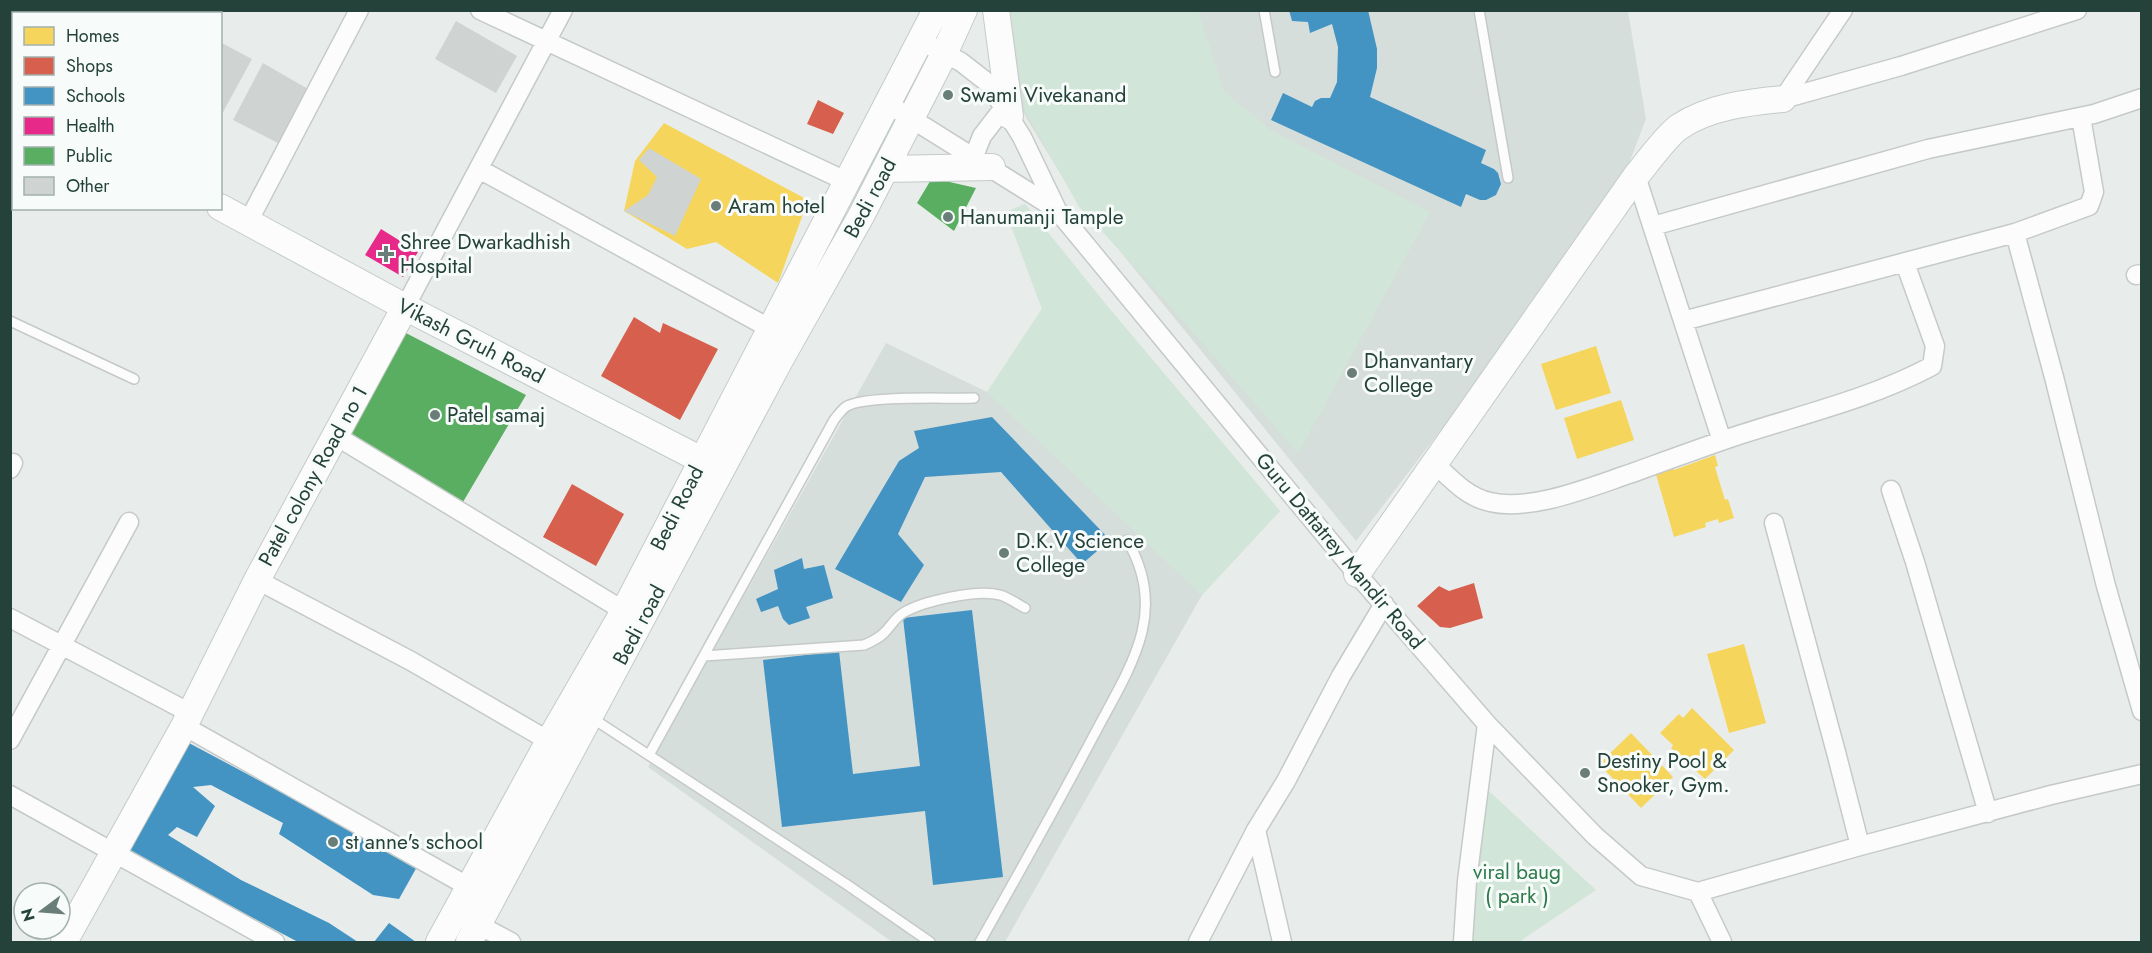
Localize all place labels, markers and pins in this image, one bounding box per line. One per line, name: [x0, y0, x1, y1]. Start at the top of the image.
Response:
place label: Swami Vivekanand: [960, 80, 1127, 110]
marker: Swami Vivekanand: [941, 88, 955, 102]
place label: Aram hotel: [728, 191, 825, 221]
marker: Aram hotel: [709, 199, 723, 213]
place label: Hanumanji Tample: [960, 202, 1124, 232]
marker: Hanumanji Tample: [941, 210, 955, 224]
place label: Shree Dwarkadhish Hospital: [400, 227, 571, 281]
marker: Shree Dwarkadhish Hospital: [377, 245, 395, 263]
place label: Dhanvantary College: [1364, 346, 1474, 400]
marker: Dhanvantary College: [1345, 366, 1359, 380]
place label: Patel samaj: [447, 400, 545, 430]
marker: Patel samaj: [428, 408, 442, 422]
place label: D.K.V Science College: [1016, 526, 1144, 580]
marker: D.K.V Science College: [997, 546, 1011, 560]
place label: Destiny Pool & Snooker, Gym.: [1597, 746, 1729, 800]
marker: Destiny Pool & Snooker, Gym.: [1578, 766, 1592, 780]
place label: st anne's school: [345, 827, 483, 857]
marker: st anne's school: [326, 835, 340, 849]

